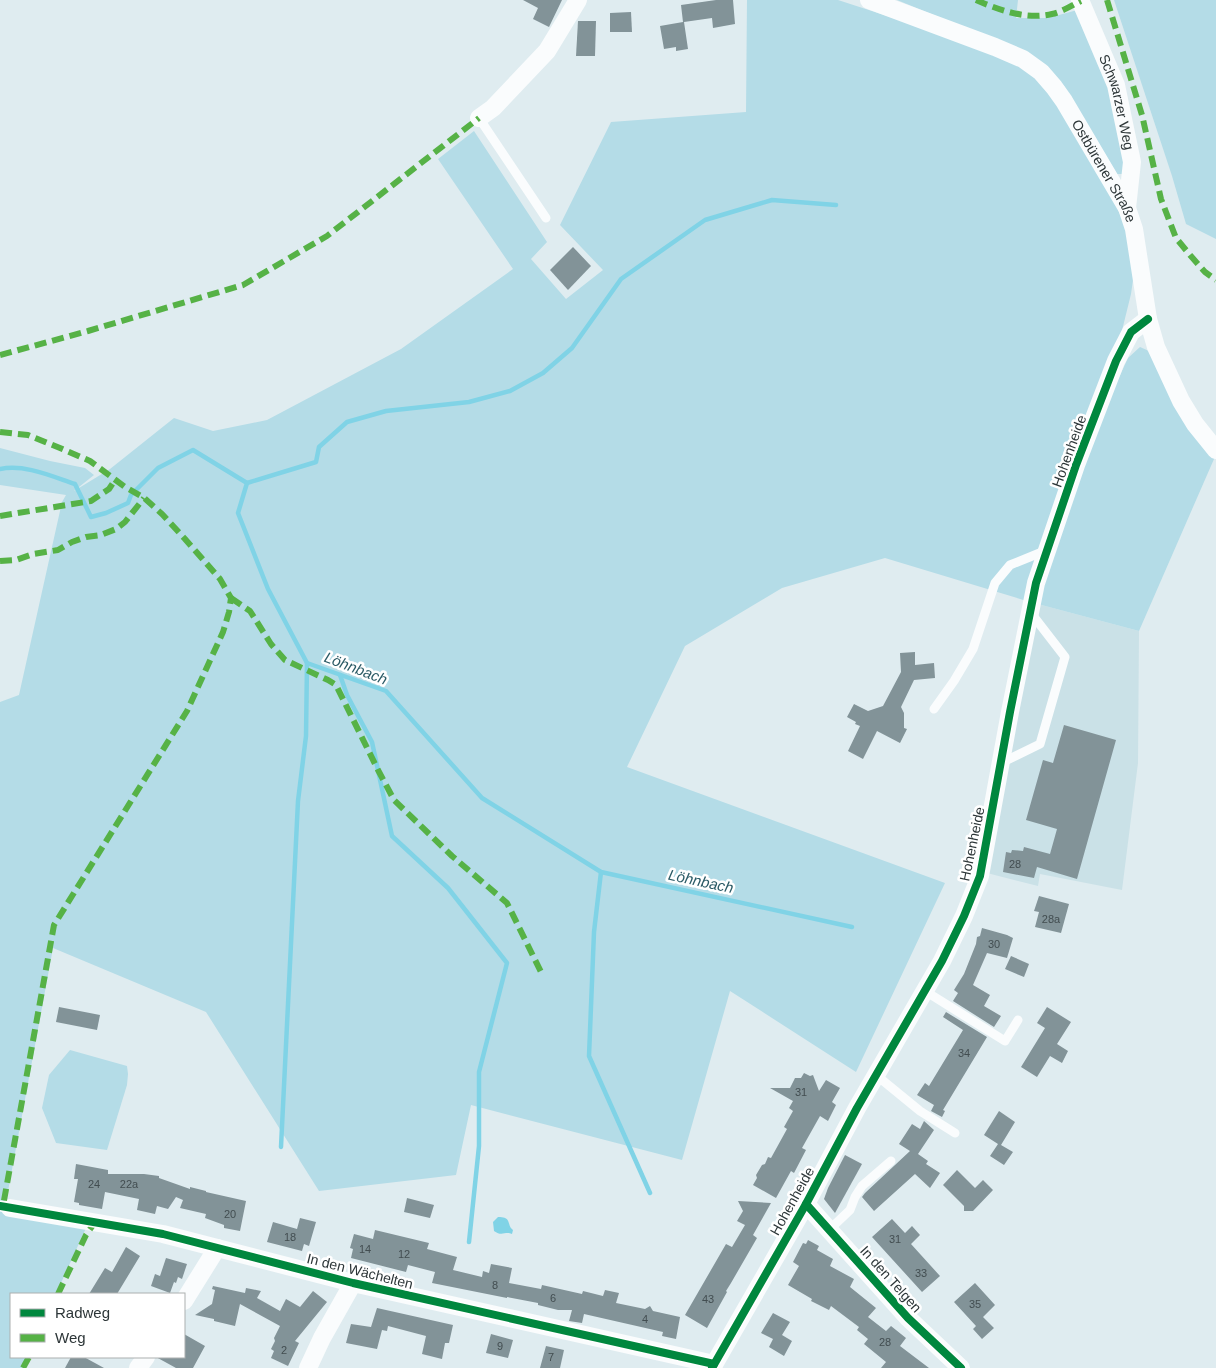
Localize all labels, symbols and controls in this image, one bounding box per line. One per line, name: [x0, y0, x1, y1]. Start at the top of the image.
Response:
street label: Schwarzer Weg: [1096, 52, 1137, 151]
street label: Ostbürener Straße: [1069, 117, 1139, 225]
street label: Hohenheide: [1049, 413, 1090, 489]
water label: Löhnbach: [322, 648, 390, 688]
street label: Hohenheide: [956, 805, 988, 883]
house number: 28: [1009, 858, 1021, 870]
water label: Löhnbach: [667, 866, 735, 896]
house number: 28a: [1042, 913, 1061, 925]
house number: 30: [988, 938, 1000, 950]
house number: 34: [958, 1047, 970, 1059]
house number: 31: [795, 1086, 807, 1098]
street label: Hohenheide: [767, 1164, 817, 1238]
house number: 24: [88, 1178, 100, 1190]
house number: 22a: [120, 1178, 139, 1190]
house number: 20: [224, 1208, 236, 1220]
house number: 18: [284, 1231, 296, 1243]
house number: 31: [889, 1233, 901, 1245]
street label: In den Telgen: [857, 1242, 925, 1316]
house number: 14: [359, 1243, 371, 1255]
house number: 12: [398, 1248, 410, 1260]
street label: In den Wächelten: [305, 1250, 415, 1292]
house number: 33: [915, 1267, 927, 1279]
house number: 8: [492, 1279, 498, 1291]
house number: 6: [550, 1292, 556, 1304]
legend: [10, 1293, 185, 1358]
house number: 43: [702, 1293, 714, 1305]
house number: 35: [969, 1298, 981, 1310]
text: Radweg: [55, 1304, 110, 1321]
house number: 4: [642, 1313, 648, 1325]
text: Weg: [55, 1329, 86, 1346]
house number: 28: [879, 1336, 891, 1348]
house number: 9: [497, 1340, 503, 1352]
house number: 2: [281, 1344, 287, 1356]
house number: 7: [548, 1351, 554, 1363]

